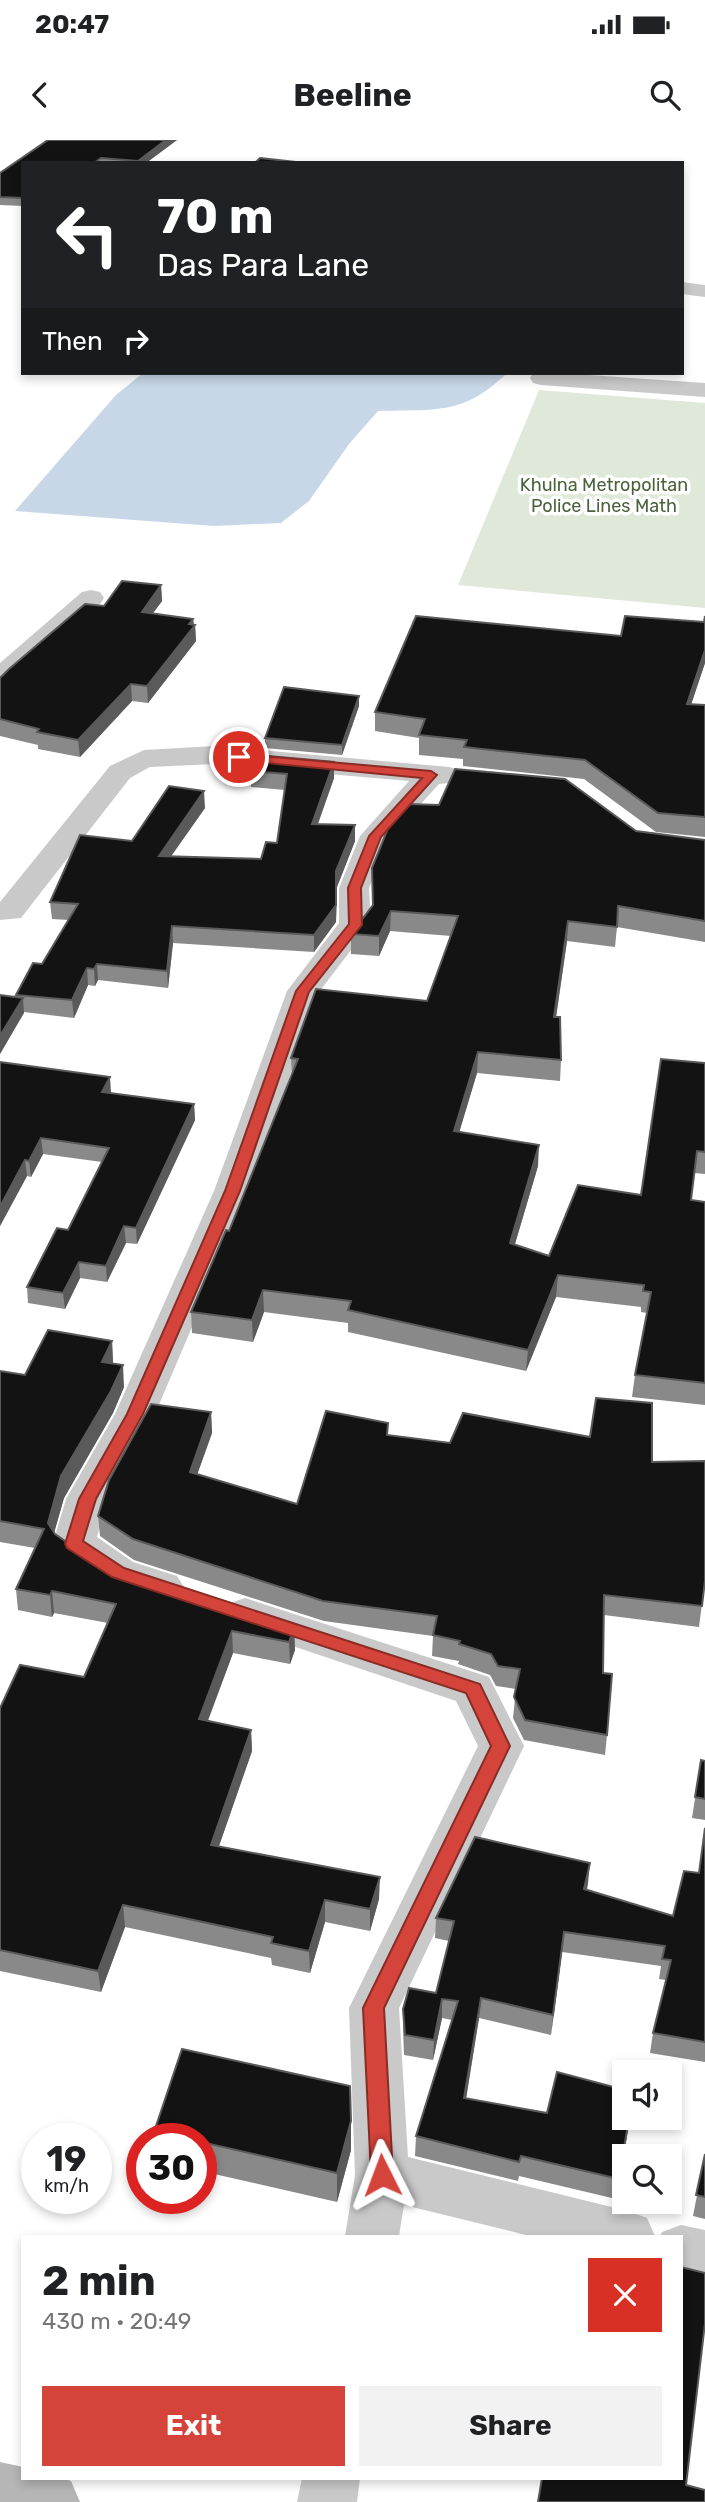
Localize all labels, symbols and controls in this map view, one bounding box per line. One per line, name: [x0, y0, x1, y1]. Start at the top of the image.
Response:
text: 20:47: [35, 9, 109, 40]
icon: back: [21, 76, 59, 114]
text: Beeline: [293, 76, 412, 114]
icon: search: [646, 76, 684, 114]
text: 70 m: [157, 187, 274, 245]
icon: left: [42, 189, 133, 280]
text: Das Para Lane: [157, 246, 369, 284]
icon: right: [117, 322, 155, 360]
text: Then: [42, 326, 103, 357]
park label: Khulna Metropolitan Police Lines Math: [520, 474, 688, 517]
pin: [209, 727, 269, 787]
icon: arrive: [220, 738, 258, 776]
map controls: [612, 2060, 682, 2214]
button: sound: [612, 2060, 682, 2130]
speed limit sign: 30: [126, 2123, 217, 2214]
text: 19: [47, 2138, 86, 2180]
position arrow: [345, 2138, 419, 2212]
button: search: [612, 2144, 682, 2214]
text: km/h: [44, 2175, 89, 2197]
text: 2 min: [42, 2256, 156, 2306]
button: close: [588, 2258, 662, 2332]
text: 430 m · 20:49: [42, 2307, 191, 2335]
button: Exit: [42, 2386, 345, 2466]
button: Share: [359, 2386, 662, 2466]

